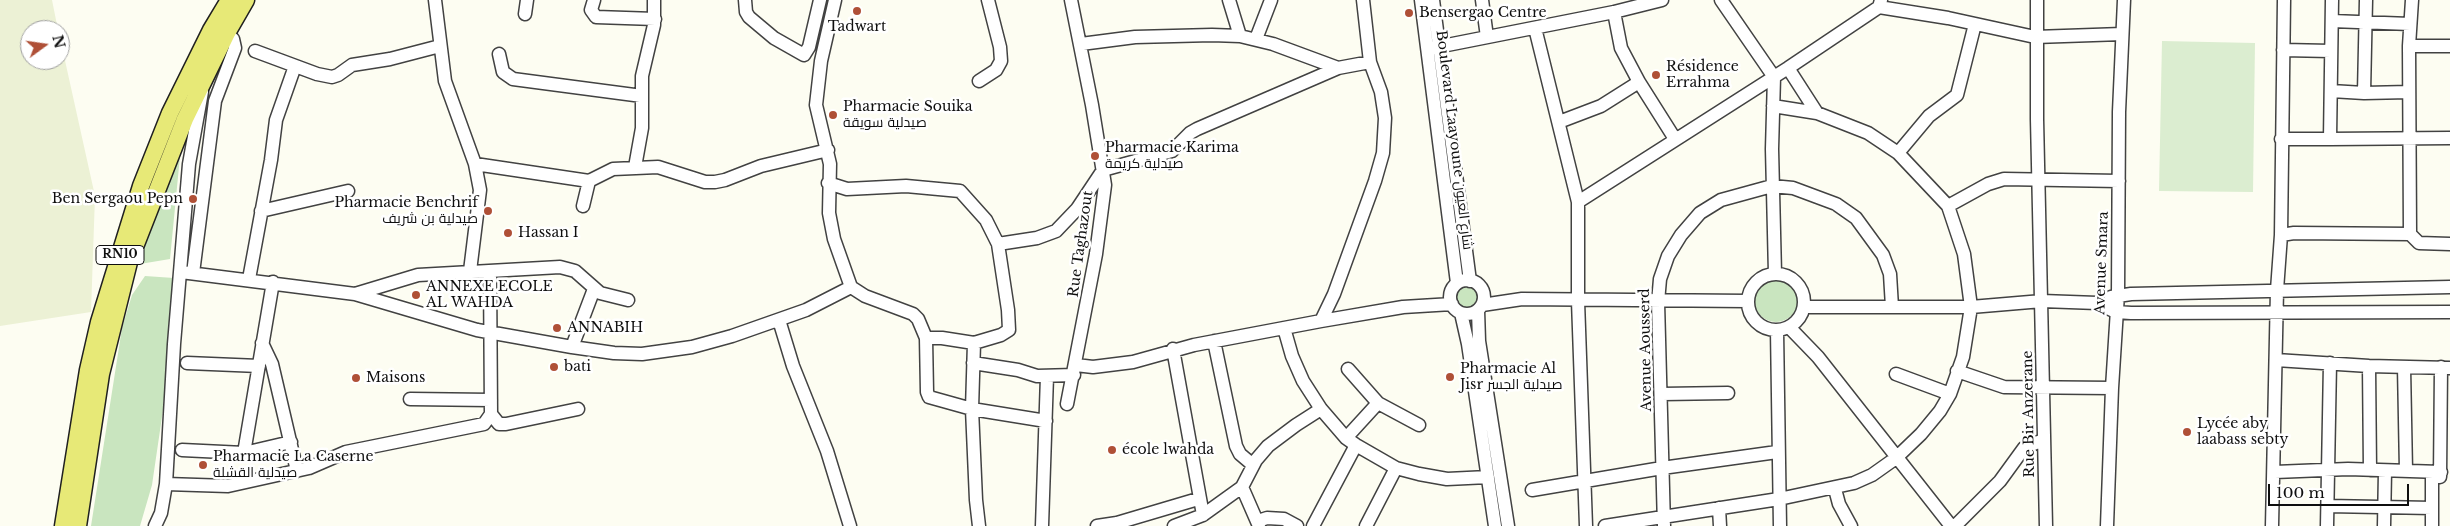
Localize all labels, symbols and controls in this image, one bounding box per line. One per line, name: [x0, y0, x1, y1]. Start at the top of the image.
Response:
marker: Tadwart: [851, 5, 863, 17]
place label: Bensergao Centre: [1419, 5, 1547, 21]
marker: Bensergao Centre: [1403, 7, 1415, 19]
place label: Tadwart: [828, 19, 886, 35]
north arrow: [20, 20, 70, 70]
street label: Boulevard Laayoune شارع العيون: [1432, 29, 1476, 251]
text: N: [48, 33, 69, 50]
place label: Résidence Errahma: [1666, 59, 1739, 92]
marker: Résidence Errahma: [1650, 69, 1662, 81]
place label: Pharmacie Souika صيدلية سويقة: [843, 99, 972, 132]
marker: Pharmacie Souika صيدلية سويقة: [827, 109, 839, 121]
place label: Pharmacie Karima صيدلية كريمة: [1105, 140, 1239, 172]
marker: Pharmacie Karima صيدلية كريمة: [1089, 150, 1101, 162]
street label: Rue Taghazout: [1065, 190, 1097, 298]
place label: Ben Sergaou Pepn: [52, 191, 183, 207]
marker: Ben Sergaou Pepn: [187, 193, 199, 205]
place label: Pharmacie Benchrif صيدلية بن شريف: [334, 195, 478, 228]
marker: Pharmacie Benchrif صيدلية بن شريف: [482, 205, 494, 217]
street label: Avenue Smara: [2092, 211, 2112, 315]
place label: Hassan I: [518, 225, 579, 241]
marker: Hassan I: [502, 227, 514, 239]
road number: RN10: [96, 246, 144, 264]
place label: ANNEXE ECOLE AL WAHDA: [426, 279, 553, 312]
street label: Avenue Aousserd: [1637, 288, 1655, 412]
marker: ANNEXE ECOLE AL WAHDA: [410, 289, 422, 301]
place label: ANNABIH: [567, 320, 643, 336]
marker: ANNABIH: [551, 322, 563, 334]
street label: Rue Bir Anzerane: [2019, 350, 2039, 478]
place label: bati: [564, 359, 591, 375]
marker: bati: [548, 361, 560, 373]
place label: Pharmacie Al Jisr صيدلية الجسر: [1460, 361, 1562, 394]
place label: Maisons: [366, 370, 425, 386]
marker: Pharmacie Al Jisr صيدلية الجسر: [1444, 371, 1456, 383]
marker: Maisons: [350, 372, 362, 384]
place label: Lycée aby laabass sebty: [2197, 416, 2288, 448]
marker: Lycée aby laabass sebty: [2181, 426, 2193, 438]
place label: école lwahda: [1122, 442, 1214, 458]
marker: école lwahda: [1106, 444, 1118, 456]
place label: Pharmacie La Caserne صيدلية القشلة: [213, 449, 373, 482]
marker: Pharmacie La Caserne صيدلية القشلة: [197, 459, 209, 471]
scale bar: [2270, 474, 2411, 506]
text: 100 m: [2276, 483, 2325, 502]

